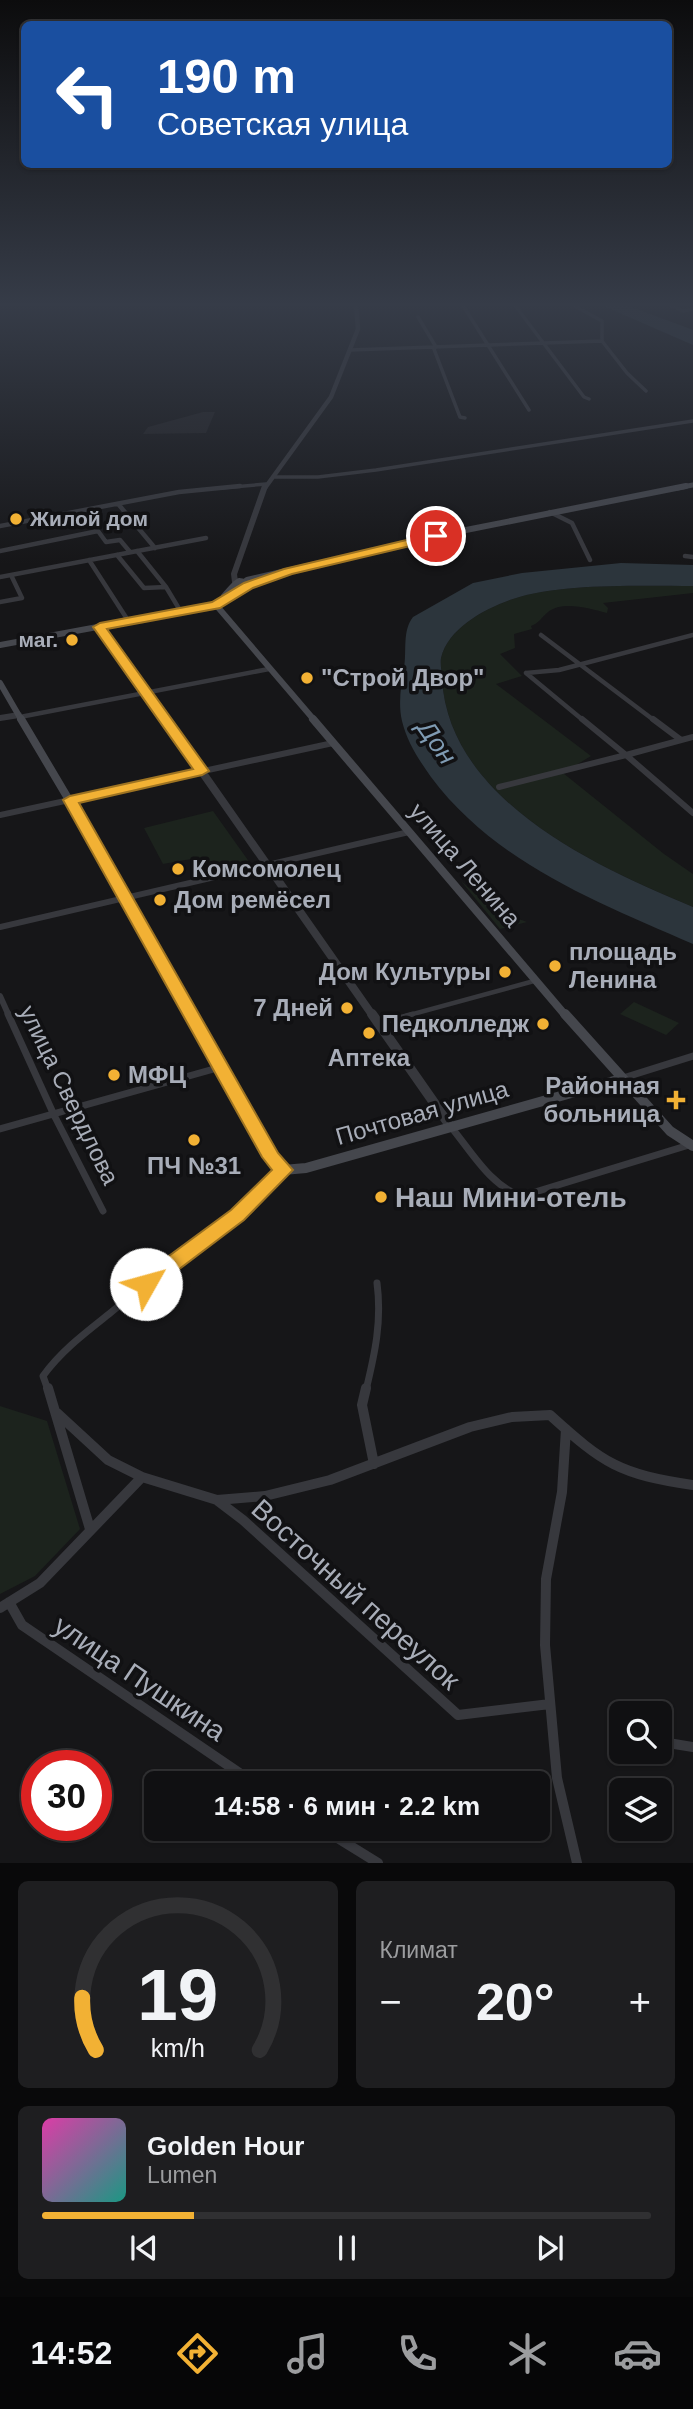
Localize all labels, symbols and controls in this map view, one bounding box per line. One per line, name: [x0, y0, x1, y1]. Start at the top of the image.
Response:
icon: left: [42, 49, 133, 140]
text: 190 m: [157, 49, 296, 103]
text: Советская улица: [157, 106, 408, 142]
pin: [406, 506, 466, 566]
place label: Жилой дом: [29, 507, 148, 530]
marker: Жилой дом: [8, 511, 24, 527]
icon: arrive: [417, 517, 455, 555]
place label: маг.: [19, 628, 58, 651]
marker: маг.: [64, 632, 80, 648]
place label: "Строй Двор": [321, 664, 484, 691]
marker: "Строй Двор": [299, 670, 315, 686]
water label: Дон: [409, 712, 463, 770]
street label: улица Ленина: [404, 797, 527, 933]
place label: Комсомолец: [192, 855, 341, 882]
marker: Комсомолец: [170, 861, 186, 877]
place label: Дом ремёсел: [174, 886, 331, 913]
marker: Дом ремёсел: [152, 892, 168, 908]
place label: площадь Ленина: [569, 938, 677, 993]
place label: Дом Культуры: [319, 958, 491, 985]
marker: площадь Ленина: [547, 958, 563, 974]
marker: Дом Культуры: [497, 964, 513, 980]
place label: 7 Дней: [253, 994, 333, 1021]
marker: 7 Дней: [339, 1000, 355, 1016]
street label: улица Свердлова: [14, 1001, 125, 1189]
place label: Педколледж: [382, 1010, 530, 1037]
marker: Педколледж: [535, 1016, 551, 1032]
marker: Аптека: [361, 1025, 377, 1041]
place label: Аптека: [328, 1044, 411, 1071]
place label: МФЦ: [128, 1061, 186, 1088]
marker: МФЦ: [106, 1067, 122, 1083]
place label: Районная больница: [543, 1072, 661, 1127]
street label: Почтовая улица: [333, 1075, 512, 1150]
marker: Районная больница: [666, 1090, 686, 1110]
marker: ПЧ №31: [186, 1132, 202, 1148]
place label: ПЧ №31: [147, 1152, 241, 1179]
place label: Наш Мини-отель: [395, 1182, 627, 1213]
marker: Наш Мини-отель: [373, 1189, 389, 1205]
position arrow: [109, 1247, 183, 1321]
street label: Восточный переулок: [245, 1493, 466, 1696]
street label: улица Пушкина: [48, 1610, 232, 1747]
map controls: [609, 1701, 672, 1841]
button: search: [609, 1701, 672, 1764]
speed limit sign: 30: [21, 1750, 112, 1841]
button: layers: [609, 1778, 672, 1841]
text: 14:58 · 6 мин · 2.2 km: [214, 1791, 480, 1821]
text: Климат: [380, 1937, 458, 1963]
text: 19: [137, 1955, 218, 2036]
text: 20°: [476, 1973, 555, 2031]
text: −: [380, 1981, 402, 2023]
text: +: [629, 1981, 651, 2023]
text: km/h: [151, 2034, 205, 2062]
text: Golden Hour: [147, 2131, 304, 2161]
text: Lumen: [147, 2162, 217, 2188]
icon: previous: [125, 2229, 163, 2267]
icon: pause: [328, 2229, 366, 2267]
icon: next: [531, 2229, 569, 2267]
icon: directions: [173, 2329, 222, 2378]
icon: music: [283, 2329, 332, 2378]
icon: phone: [393, 2329, 442, 2378]
icon: climate: [503, 2329, 552, 2378]
icon: car: [613, 2329, 662, 2378]
text: 14:52: [31, 2335, 112, 2371]

